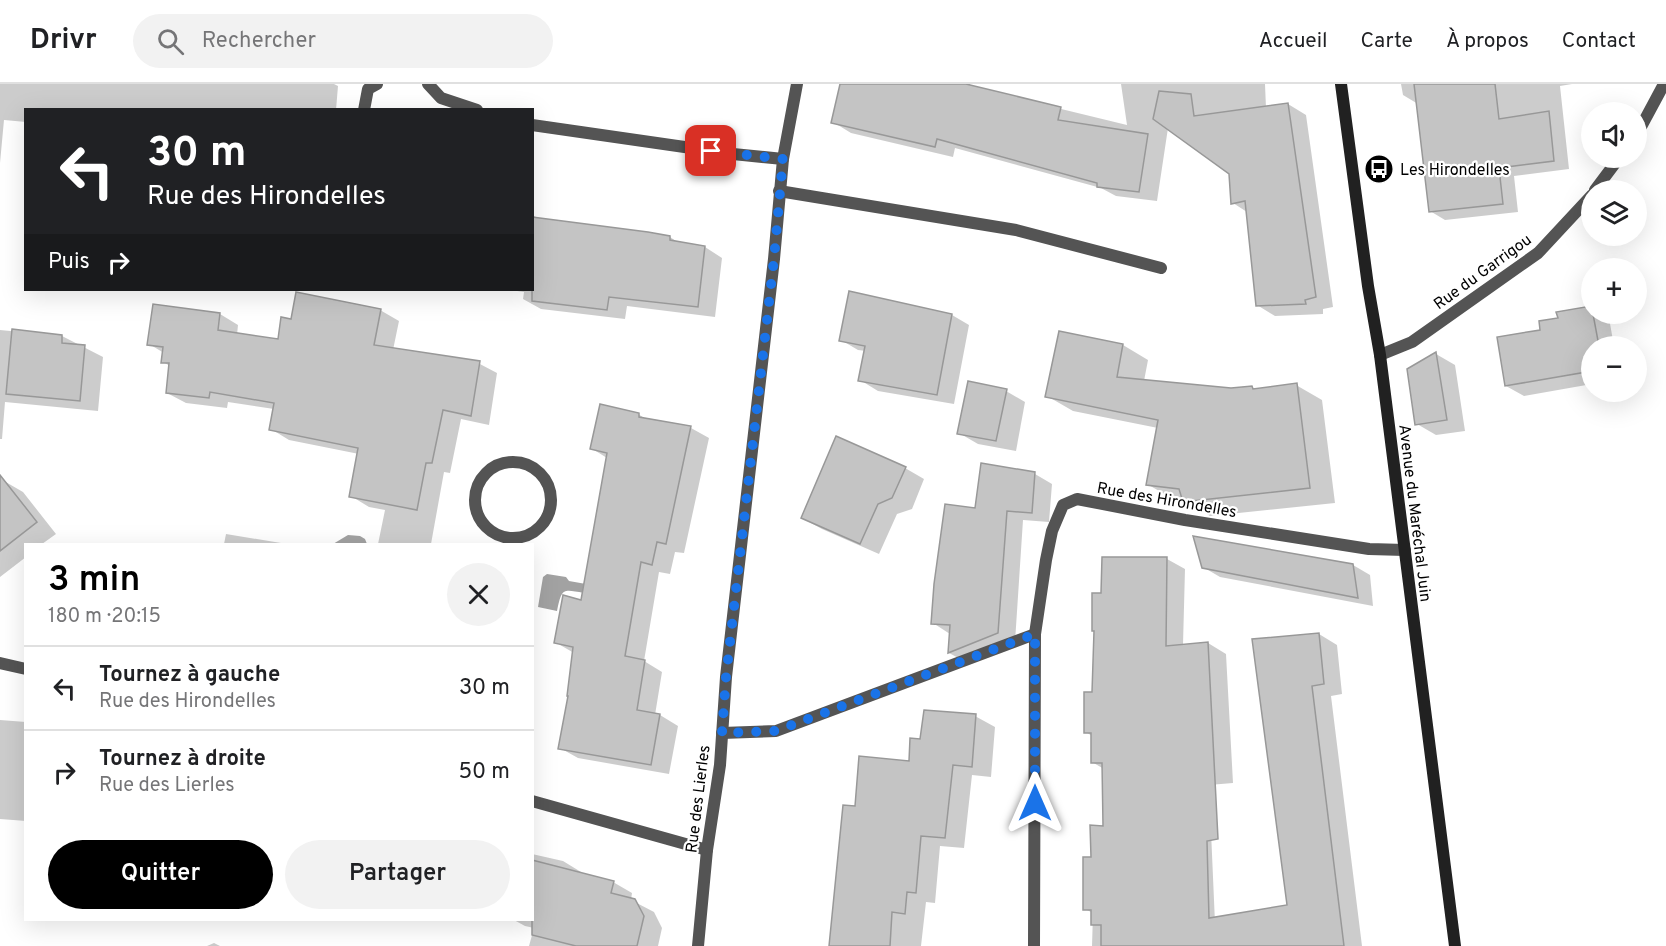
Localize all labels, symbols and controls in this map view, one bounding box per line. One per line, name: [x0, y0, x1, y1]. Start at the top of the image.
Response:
search box: [133, 14, 553, 68]
text: Drivr: [30, 23, 97, 59]
icon: search: [154, 25, 187, 58]
text: Rechercher: [202, 28, 316, 55]
text: Accueil: [1259, 28, 1328, 55]
text: Carte: [1361, 28, 1413, 55]
text: À propos: [1446, 28, 1529, 55]
text: Contact: [1562, 28, 1636, 55]
map controls: [1581, 102, 1647, 402]
button: sound: [1581, 102, 1647, 168]
pin: [685, 125, 736, 176]
text: 30 m: [147, 128, 246, 181]
icon: left: [48, 132, 126, 210]
icon: arrive: [694, 134, 727, 167]
bus stop icon: Les Hirondelles: [1363, 153, 1395, 185]
place label: Les Hirondelles: [1400, 161, 1510, 181]
text: Rue des Hirondelles: [147, 180, 386, 214]
button: layers: [1581, 180, 1647, 246]
street label: Rue du Garrigou: [1430, 230, 1536, 315]
icon: right: [102, 246, 135, 279]
text: Puis: [48, 249, 90, 276]
button: +: [1581, 258, 1647, 324]
button: −: [1581, 336, 1647, 402]
street label: Avenue du Maréchal Juin: [1393, 423, 1435, 603]
street label: Rue des Hirondelles: [1095, 479, 1238, 523]
text: 3 min: [48, 558, 140, 604]
button: close: [447, 563, 510, 626]
text: 180 m · 20:15: [48, 604, 161, 630]
text: Tournez à gauche: [99, 662, 280, 689]
icon: left: [48, 672, 81, 705]
text: 30 m: [459, 675, 510, 702]
text: Rue des Hirondelles: [99, 689, 276, 715]
street label: Rue des Lierles: [682, 744, 716, 854]
text: Tournez à droite: [99, 746, 266, 773]
icon: right: [48, 756, 81, 789]
text: 50 m: [458, 759, 510, 786]
position arrow: [1003, 771, 1067, 835]
text: Rue des Lierles: [99, 773, 235, 799]
button: Quitter: [48, 840, 273, 909]
button: Partager: [285, 840, 510, 909]

